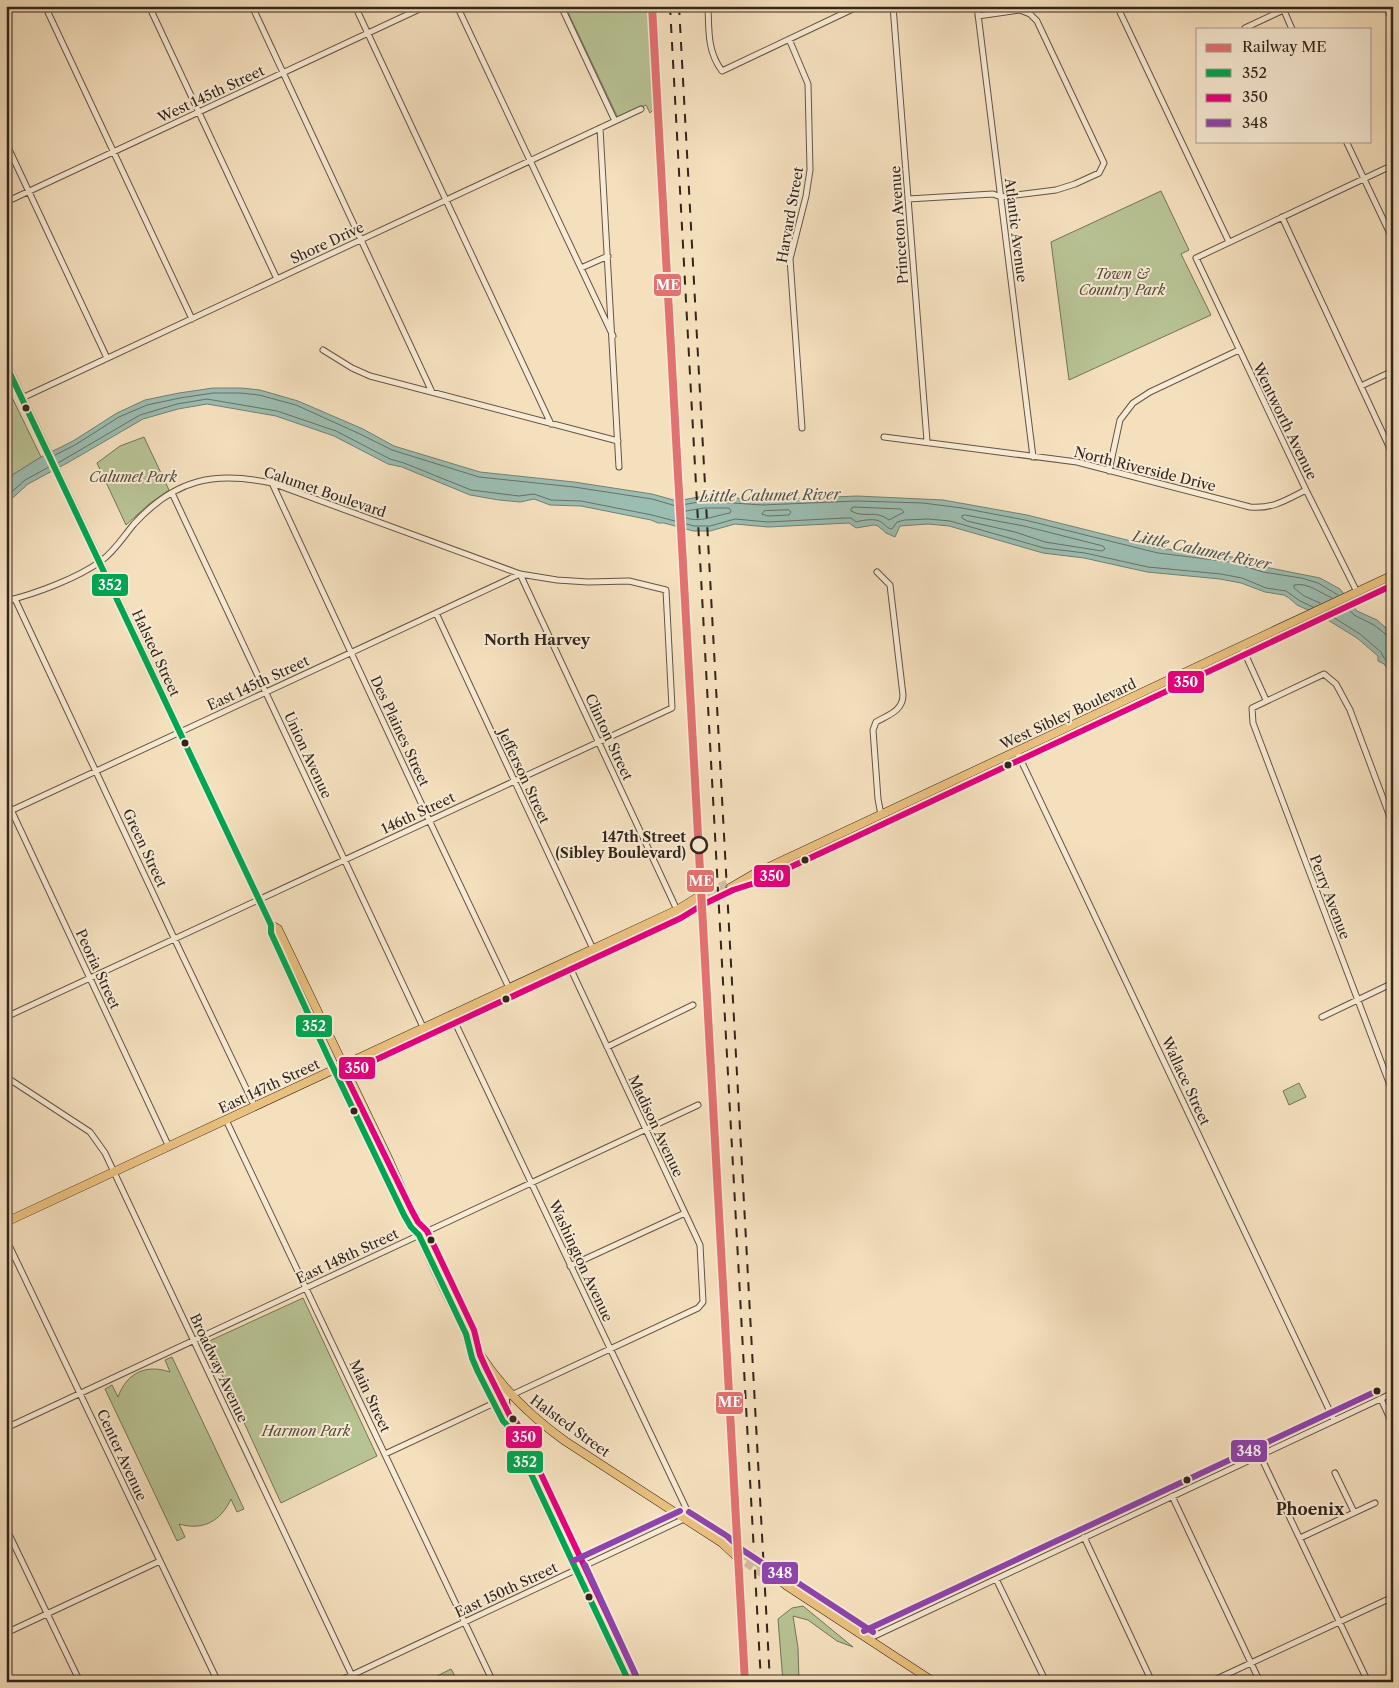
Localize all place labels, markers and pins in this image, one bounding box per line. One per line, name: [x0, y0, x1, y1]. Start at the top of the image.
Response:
unlabelled marker: [21, 403, 31, 413]
unlabelled marker: [180, 738, 190, 748]
unlabelled marker: [1003, 760, 1013, 770]
place label: 147th Street (Sibley Boulevard): [556, 828, 686, 862]
marker: 147th Street (Sibley Boulevard): [690, 836, 708, 854]
unlabelled marker: [800, 855, 810, 865]
unlabelled marker: [501, 994, 511, 1004]
unlabelled marker: [349, 1106, 359, 1116]
unlabelled marker: [426, 1235, 436, 1245]
unlabelled marker: [1372, 1386, 1382, 1396]
unlabelled marker: [508, 1414, 518, 1424]
unlabelled marker: [1182, 1475, 1192, 1485]
unlabelled marker: [584, 1592, 594, 1602]

